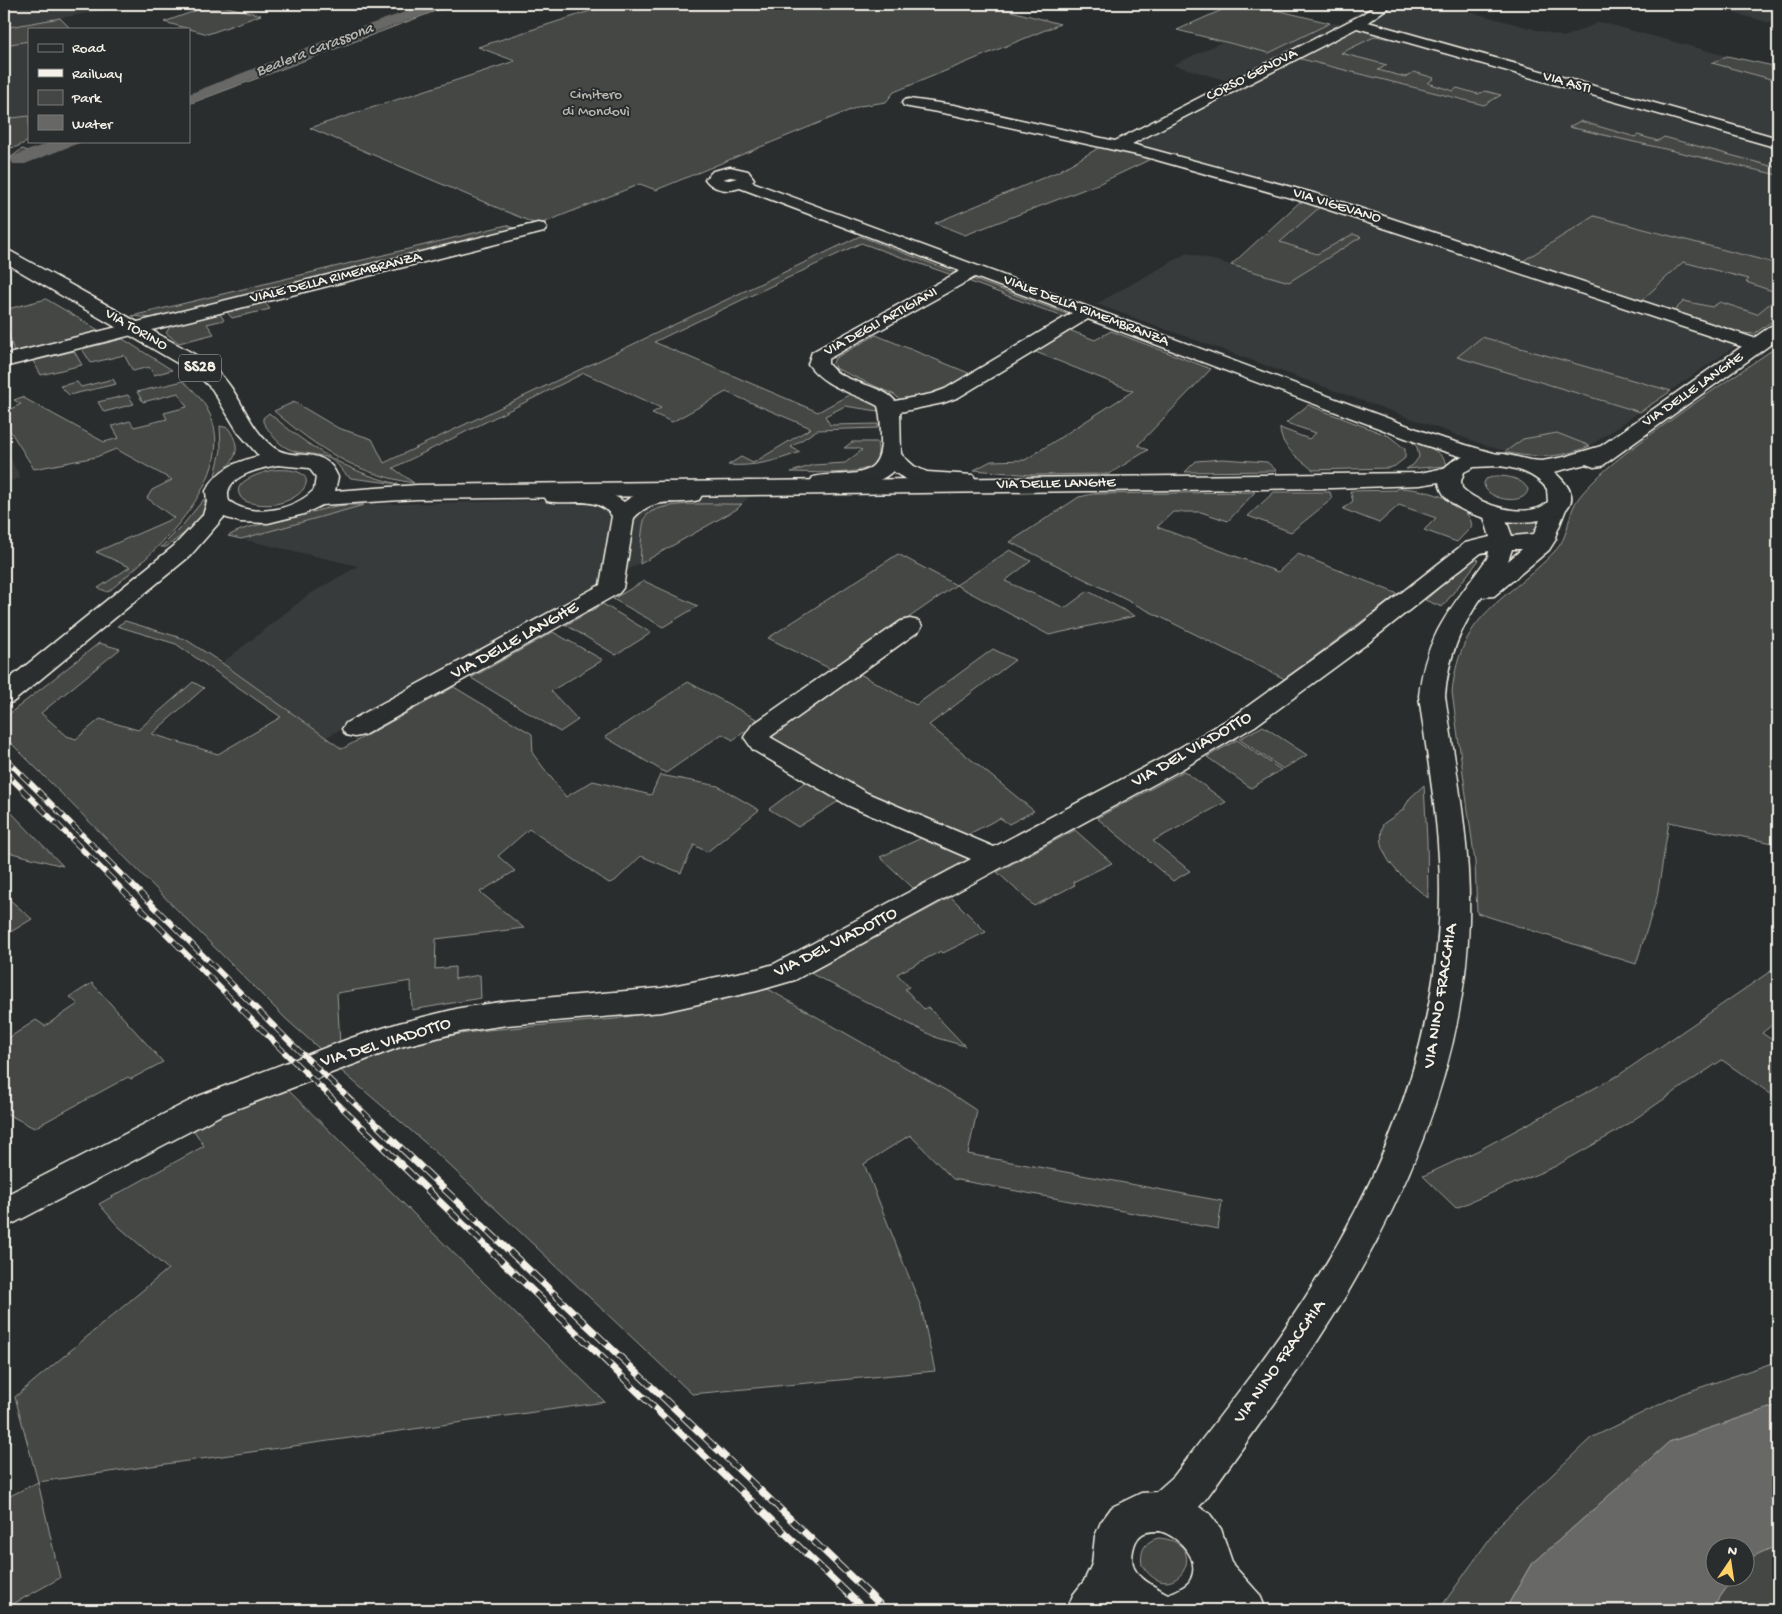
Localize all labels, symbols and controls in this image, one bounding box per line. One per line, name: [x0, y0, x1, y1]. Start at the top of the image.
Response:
water label: Bealera Carassona: [254, 19, 377, 82]
legend: [28, 28, 190, 142]
text: Road: [72, 40, 106, 58]
street label: CORSO GENOVA: [1204, 44, 1301, 106]
text: Railway: [72, 66, 123, 84]
street label: VIA ASTI: [1540, 67, 1593, 98]
park label: Cimitero di Mondovì: [562, 86, 630, 121]
text: Park: [71, 90, 102, 108]
text: Water: [72, 116, 114, 134]
street label: VIA VIGEVANO: [1290, 184, 1383, 228]
street label: VIALE DELLA RIMEMBRANZA: [247, 248, 425, 308]
street label: VIALE DELLA RIMEMBRANZA: [1000, 271, 1172, 351]
street label: VIA DEGLI ARTIGIANI: [820, 283, 941, 361]
street label: VIA TORINO: [101, 304, 171, 355]
street label: VIA DELLE LANGHE: [1638, 348, 1747, 432]
road number: SS28: [179, 354, 221, 382]
street label: VIA DELLE LANGHE: [995, 474, 1116, 494]
street label: VIA DELLE LANGHE: [447, 597, 583, 685]
street label: VIA DEL VIADOTTO: [1127, 707, 1256, 793]
street label: VIA DEL VIADOTTO: [770, 903, 901, 984]
street label: VIA NINO FRACCHIA: [1419, 921, 1463, 1071]
street label: VIA DEL VIADOTTO: [317, 1013, 454, 1073]
street label: VIA NINO FRACCHIA: [1229, 1295, 1331, 1429]
north arrow: [1704, 1536, 1754, 1586]
text: N: [1726, 1542, 1739, 1561]

